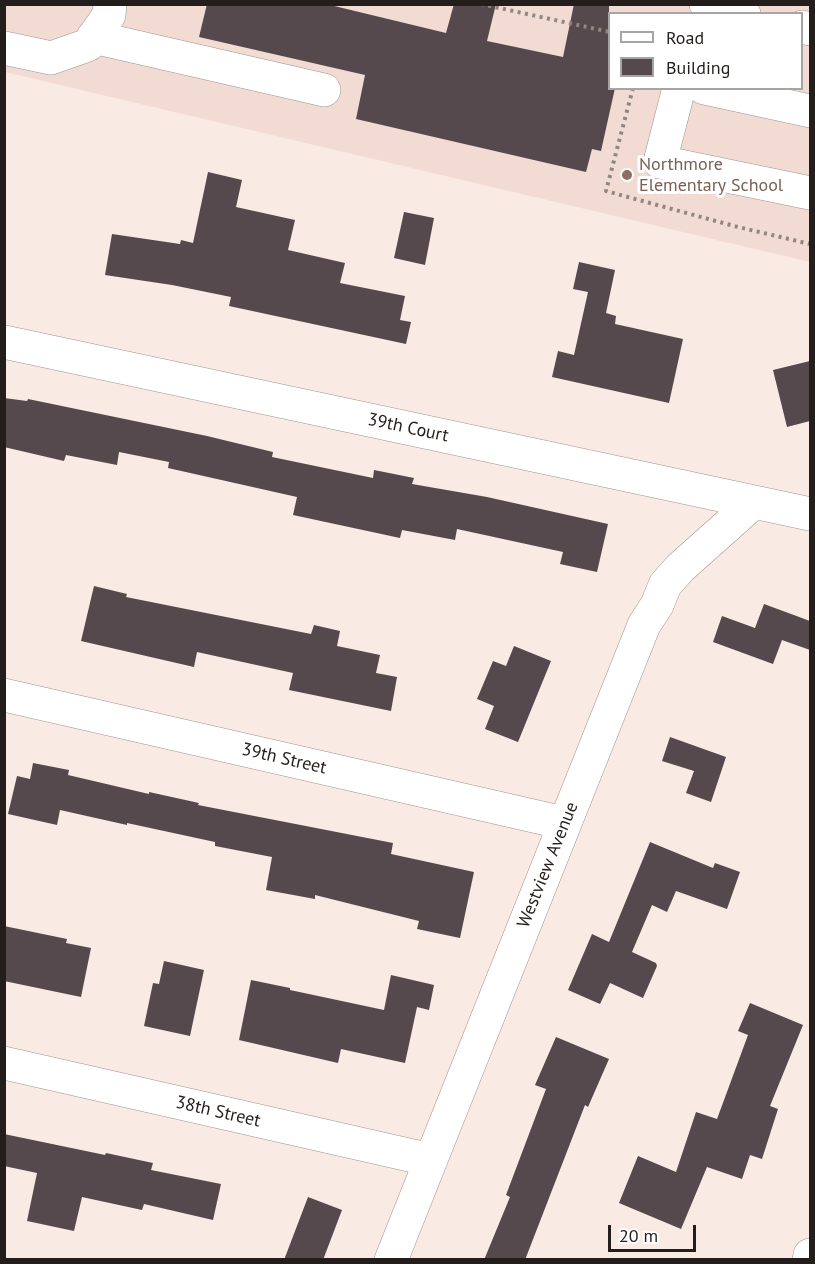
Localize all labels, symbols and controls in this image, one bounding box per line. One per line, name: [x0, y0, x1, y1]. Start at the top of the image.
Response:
legend: [608, 12, 803, 90]
text: Road: [666, 26, 704, 49]
text: Building: [666, 56, 730, 79]
place label: Northmore Elementary School: [639, 154, 783, 196]
marker: Northmore Elementary School: [620, 168, 634, 182]
street label: 39th Court: [366, 409, 450, 447]
street label: 39th Street: [240, 739, 328, 779]
street label: Westview Avenue: [513, 799, 583, 931]
street label: 38th Street: [174, 1092, 262, 1132]
scale bar: [611, 1213, 700, 1251]
text: 20 m: [619, 1224, 658, 1247]

